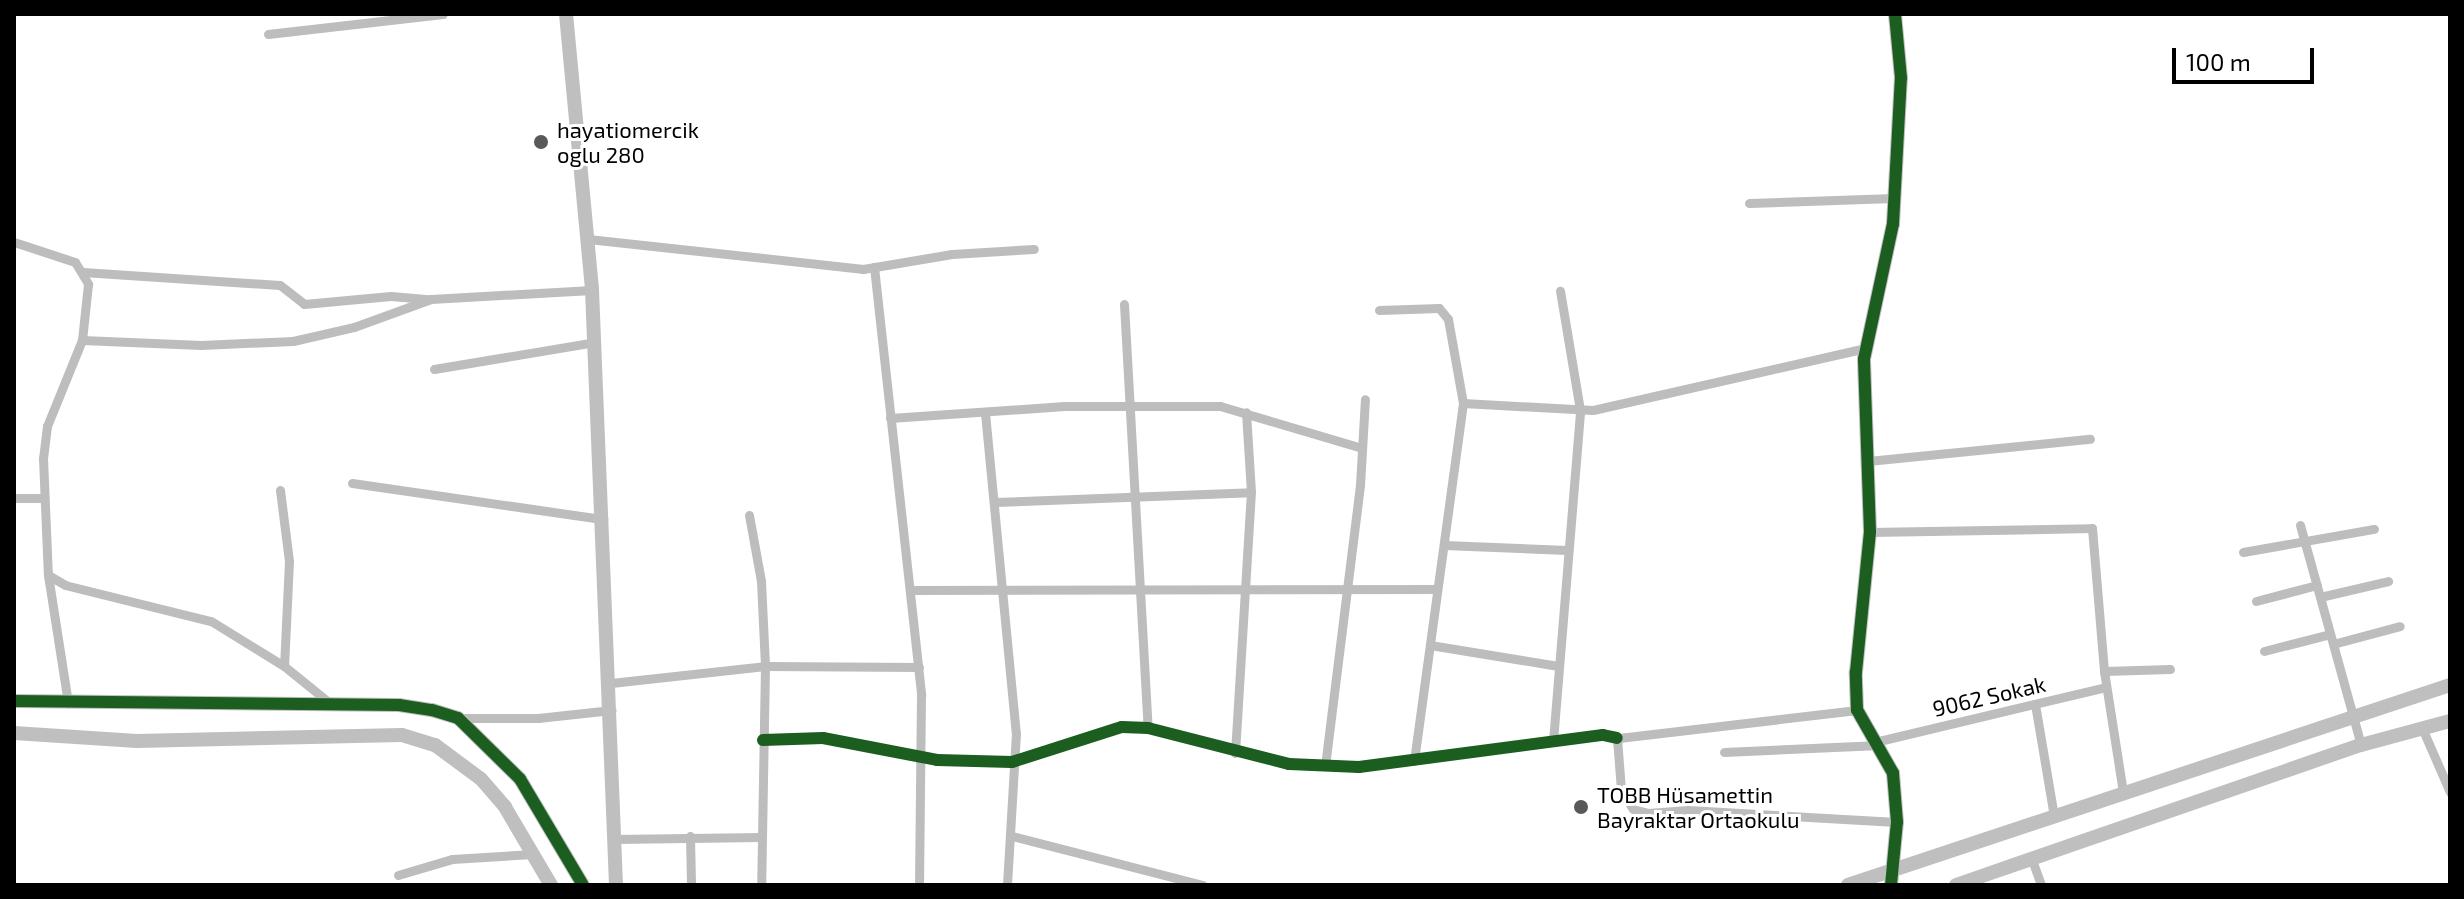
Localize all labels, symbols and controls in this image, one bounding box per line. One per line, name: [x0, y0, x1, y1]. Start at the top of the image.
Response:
scale bar: [2176, 32, 2318, 82]
text: 100 m: [2186, 47, 2251, 76]
place label: hayatiomercik oglu 280: [557, 116, 699, 168]
marker: hayatiomercik oglu 280: [532, 133, 550, 151]
street label: 9062 Sokak: [1930, 670, 2048, 722]
place label: TOBB Hüsamettin Bayraktar Ortaokulu: [1597, 781, 1800, 832]
marker: TOBB Hüsamettin Bayraktar Ortaokulu: [1572, 798, 1590, 816]

